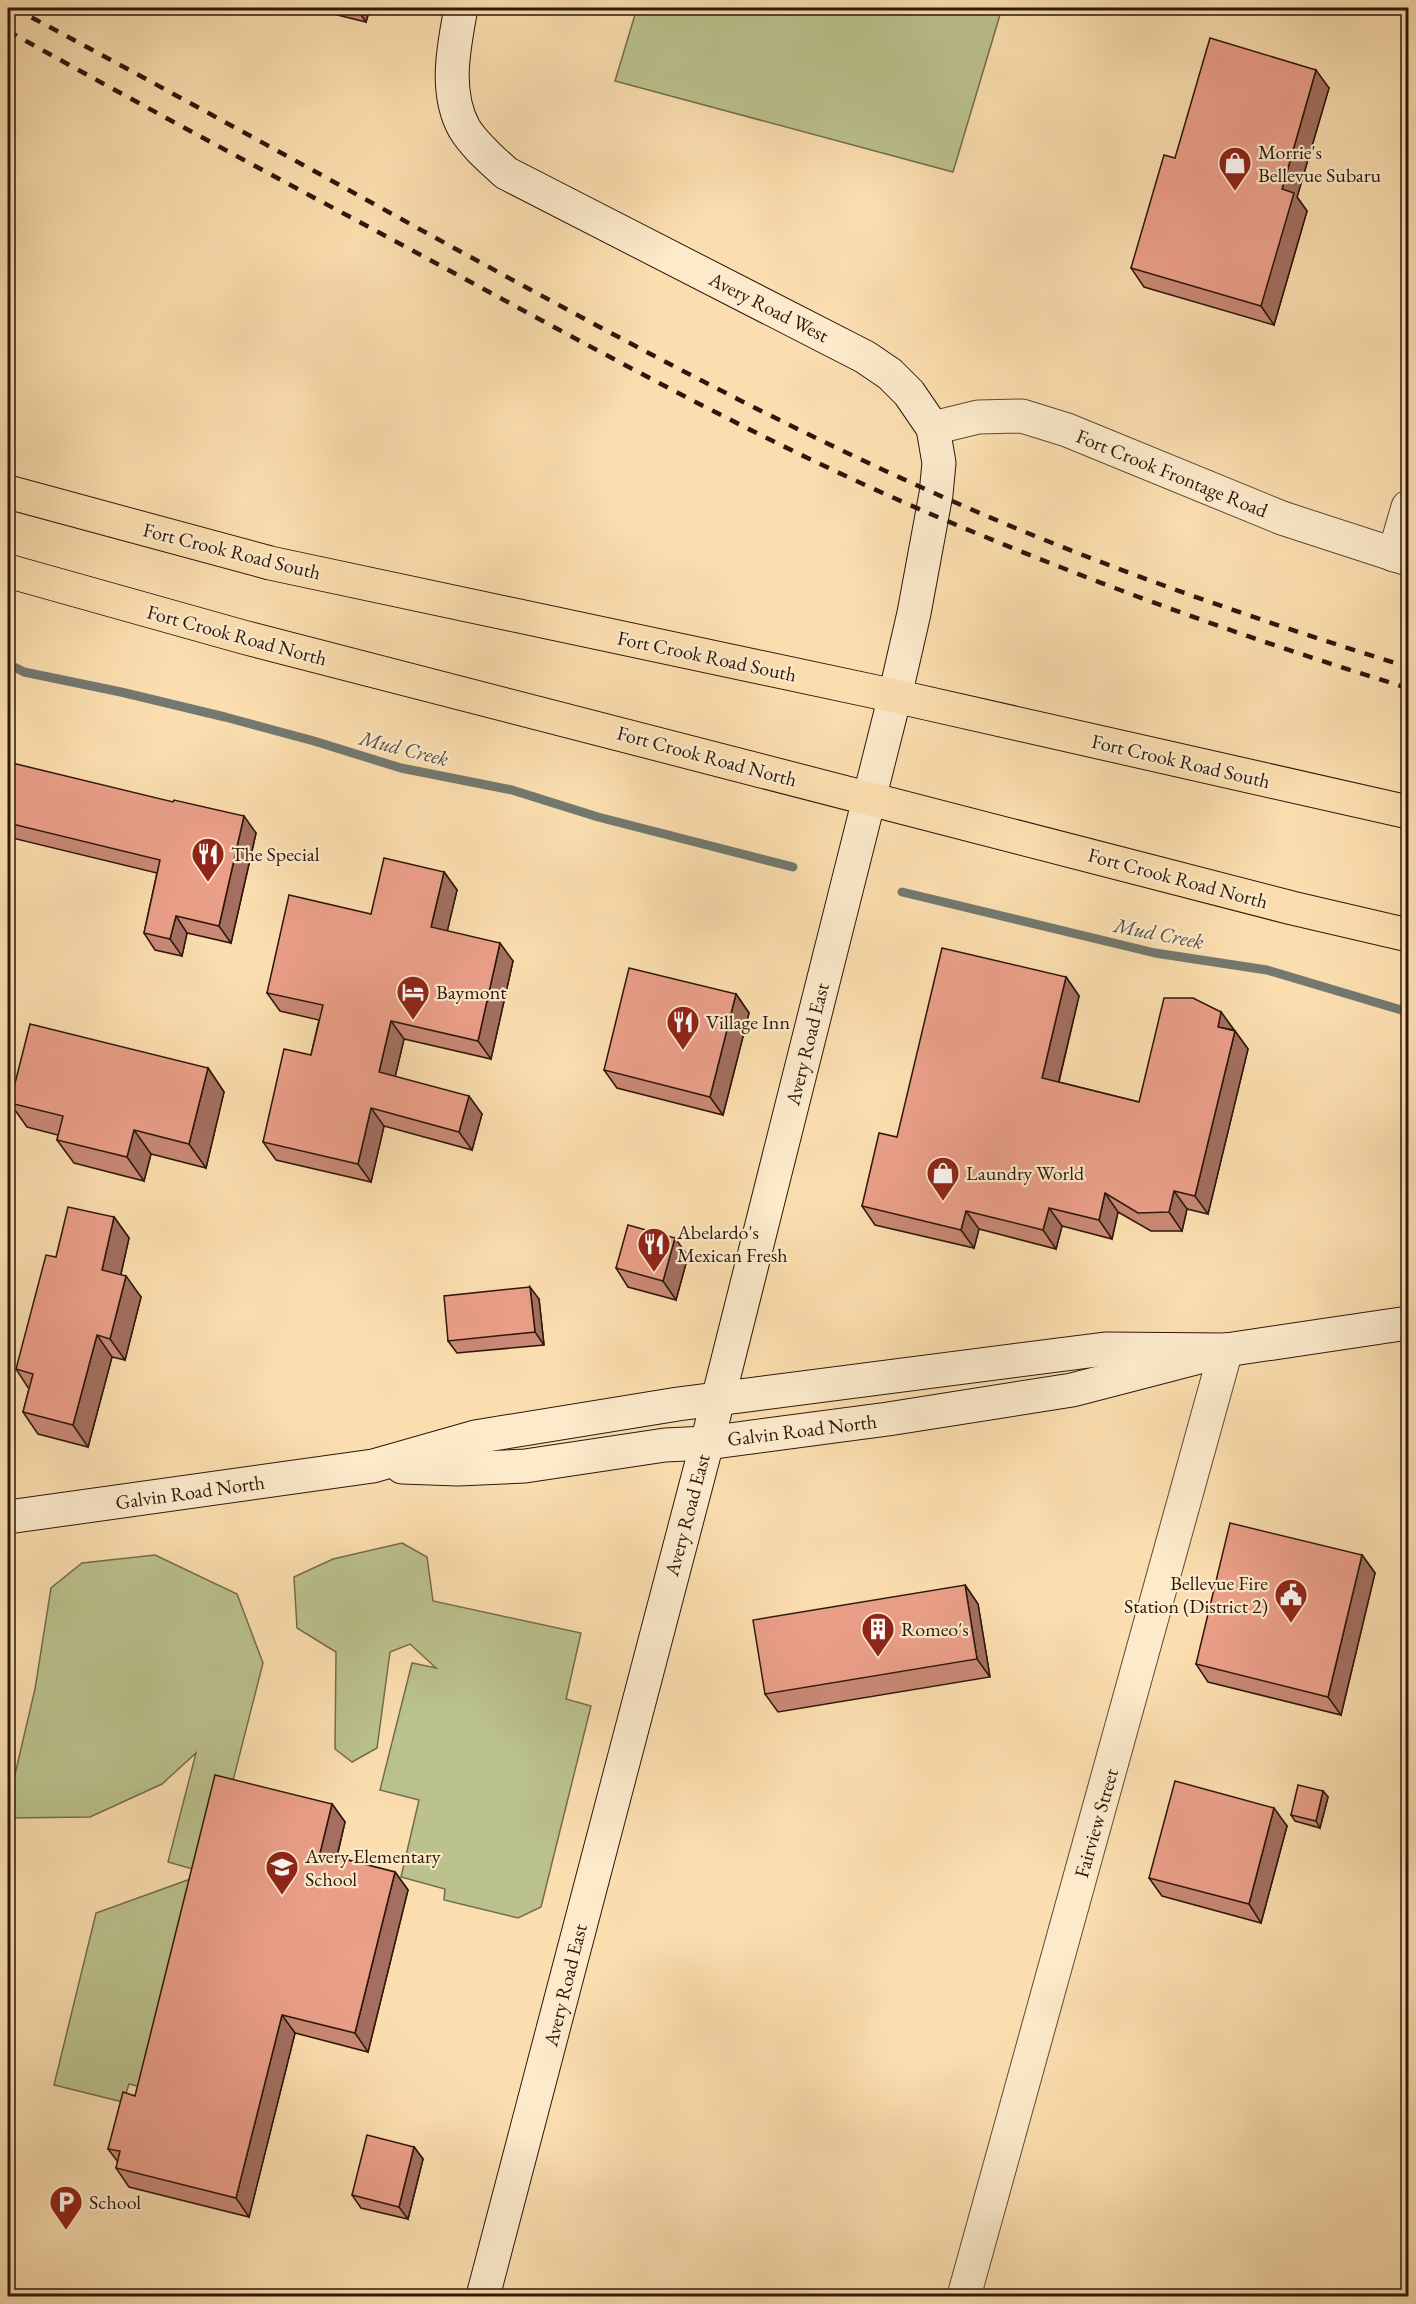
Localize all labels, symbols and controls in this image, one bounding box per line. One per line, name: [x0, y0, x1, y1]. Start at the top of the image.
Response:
place label: Morrie's Bellevue Subaru: [1258, 139, 1381, 188]
shop icon: Morrie's Bellevue Subaru: [1217, 145, 1253, 192]
street label: Avery Road West: [704, 265, 834, 349]
street label: Fort Crook Frontage Road: [1072, 423, 1272, 524]
street label: Fort Crook Road South: [140, 516, 324, 586]
street label: Fort Crook Road North: [144, 598, 330, 672]
street label: Fort Crook Road South: [615, 624, 799, 688]
street label: Fort Crook Road North: [614, 719, 800, 793]
water label: Mud Creek: [355, 723, 452, 772]
street label: Fort Crook Road South: [1089, 728, 1273, 794]
restaurant icon: The Special: [190, 836, 226, 883]
place label: The Special: [231, 841, 320, 867]
street label: Fort Crook Road North: [1085, 841, 1271, 915]
water label: Mud Creek: [1110, 911, 1207, 955]
hotel icon: Baymont: [395, 974, 431, 1021]
place label: Baymont: [436, 979, 507, 1005]
street label: Avery Road East: [779, 979, 835, 1109]
restaurant icon: Village Inn: [665, 1004, 701, 1051]
place label: Village Inn: [706, 1009, 790, 1035]
shop icon: Laundry World: [925, 1155, 961, 1202]
place label: Laundry World: [966, 1160, 1085, 1186]
place label: Abelardo's Mexican Fresh: [676, 1219, 787, 1268]
restaurant icon: Abelardo's Mexican Fresh: [636, 1226, 672, 1273]
street label: Galvin Road North: [726, 1408, 878, 1452]
street label: Avery Road East: [658, 1450, 716, 1580]
street label: Galvin Road North: [114, 1469, 266, 1515]
place label: Bellevue Fire Station (District 2): [1124, 1570, 1268, 1619]
public building icon: Bellevue Fire Station (District 2): [1273, 1577, 1309, 1624]
building icon: Romeo's: [860, 1611, 896, 1658]
place label: Romeo's: [901, 1616, 969, 1642]
street label: Fairview Street: [1068, 1765, 1124, 1881]
place label: Avery Elementary School: [304, 1843, 441, 1892]
school or university icon: Avery Elementary School: [264, 1849, 300, 1896]
street label: Avery Road East: [537, 1920, 593, 2050]
parking icon: School: [48, 2184, 84, 2231]
place label: School: [89, 2189, 141, 2215]

